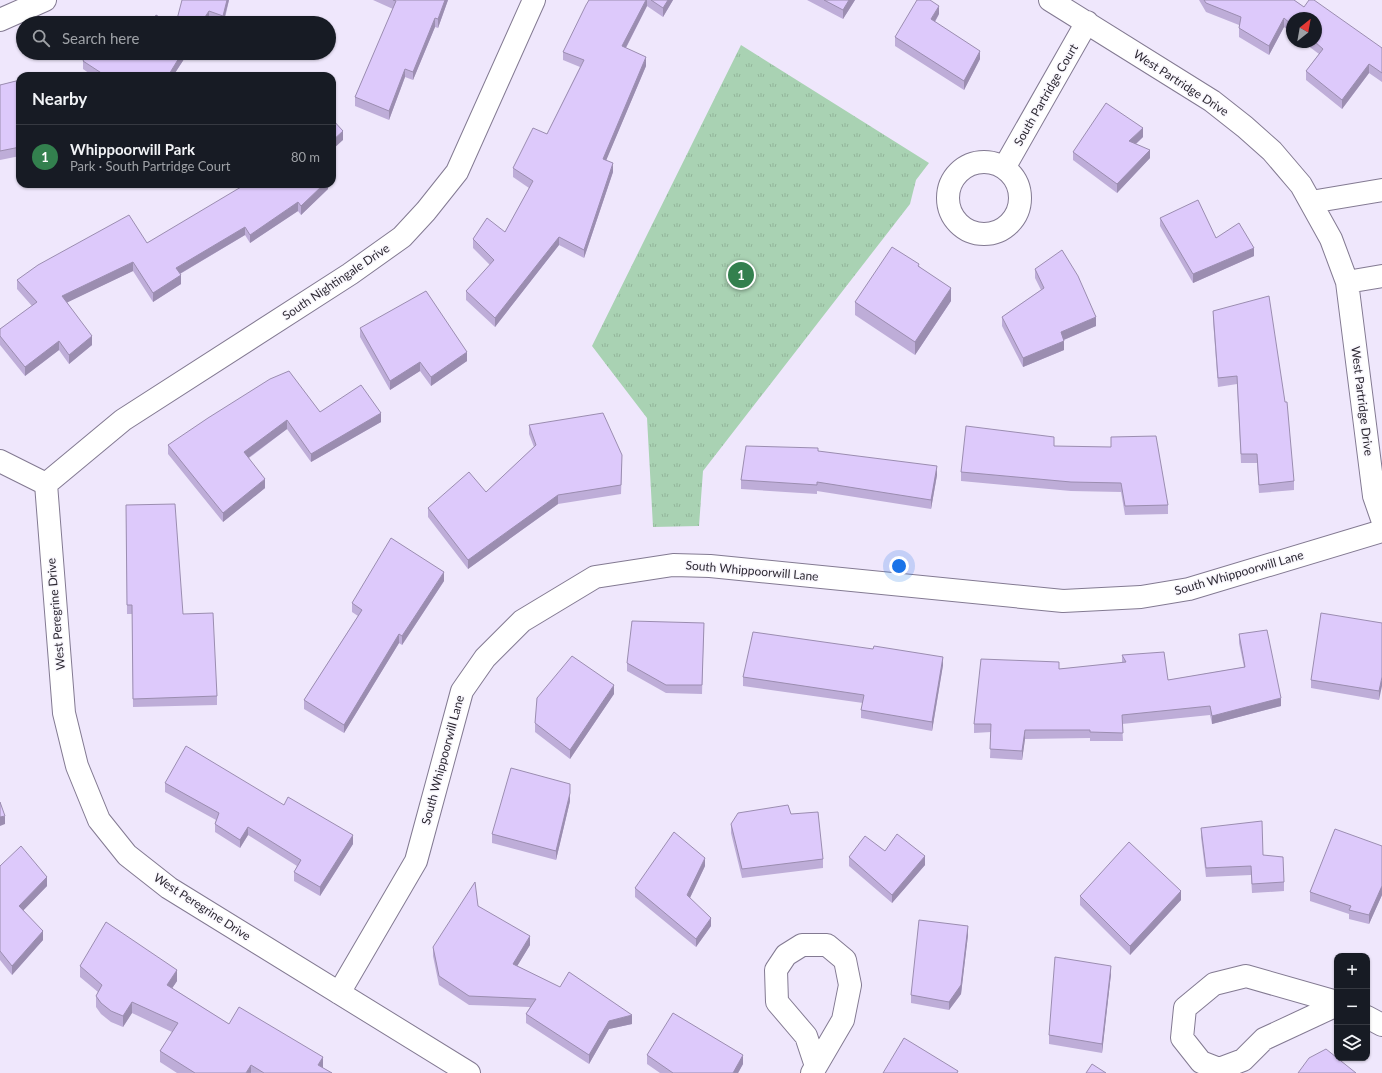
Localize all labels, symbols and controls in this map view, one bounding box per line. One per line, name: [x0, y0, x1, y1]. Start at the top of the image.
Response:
north arrow: [1286, 12, 1322, 48]
search box: [16, 16, 336, 60]
icon: search: [30, 27, 52, 49]
text: Search here: [62, 29, 139, 47]
street label: South Partridge Court: [1010, 40, 1081, 148]
street label: West Partridge Drive: [1131, 46, 1232, 119]
text: Nearby: [32, 88, 87, 109]
text: Whippoorwill Park: [70, 140, 195, 158]
text: 1: [41, 149, 49, 165]
text: 80 m: [291, 149, 320, 165]
text: Park · South Partridge Court: [70, 158, 230, 174]
street label: South Nightingale Drive: [279, 240, 392, 323]
pin: 1: [728, 260, 754, 290]
street label: West Partridge Drive: [1348, 345, 1377, 457]
street label: South Whippoorwill Lane: [1173, 547, 1305, 598]
your location: [889, 556, 909, 576]
street label: West Peregrine Drive: [43, 557, 68, 671]
street label: South Whippoorwill Lane: [685, 557, 819, 584]
street label: South Whippoorwill Lane: [418, 693, 467, 826]
street label: West Peregrine Drive: [151, 870, 254, 944]
map controls: [1334, 953, 1370, 1061]
button: +: [1334, 953, 1370, 989]
button: −: [1334, 989, 1370, 1025]
button: layers: [1334, 1025, 1370, 1061]

